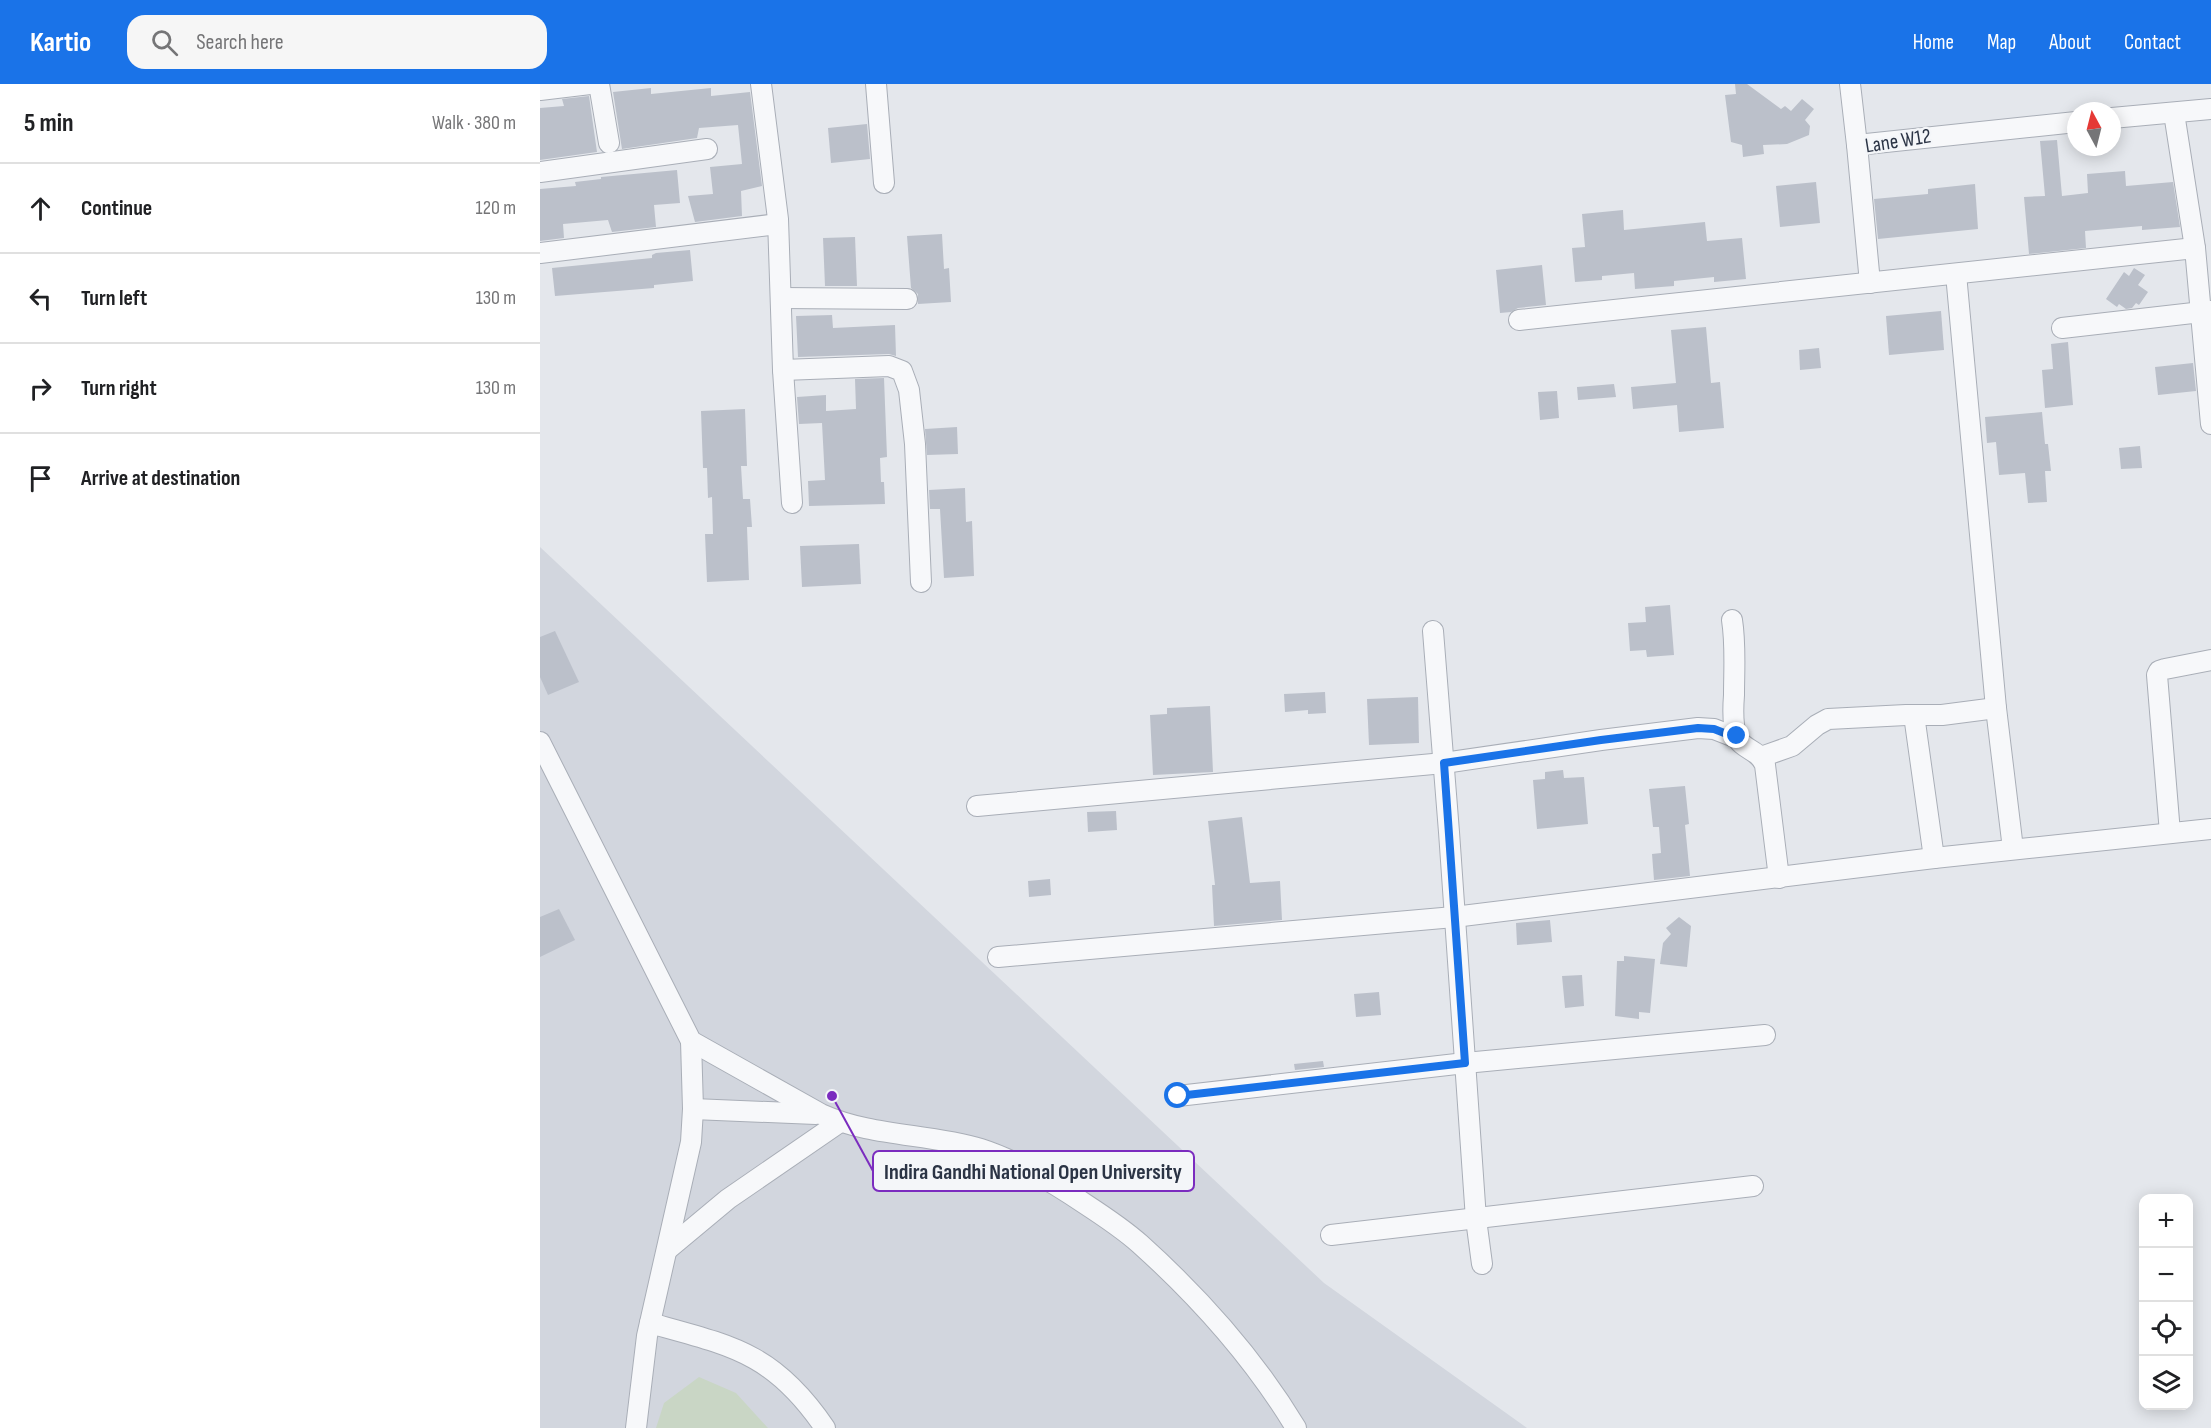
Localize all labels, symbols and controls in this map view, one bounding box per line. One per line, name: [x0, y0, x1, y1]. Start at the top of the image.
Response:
search box: [127, 15, 547, 69]
text: Kartio: [30, 26, 91, 59]
icon: search: [148, 26, 181, 59]
text: Search here: [196, 29, 284, 56]
text: Home: [1913, 30, 1954, 55]
text: Map: [1987, 30, 2016, 55]
text: About: [2049, 30, 2091, 55]
text: Contact: [2124, 30, 2181, 55]
north arrow: [2067, 102, 2121, 156]
text: 5 min: [24, 108, 74, 139]
text: Walk · 380 m: [432, 111, 516, 135]
street label: Lane W12: [1863, 123, 1933, 159]
icon: ahead: [24, 192, 57, 225]
text: Continue: [81, 195, 152, 222]
text: 120 m: [476, 196, 516, 220]
icon: left: [24, 282, 57, 315]
text: Turn left: [81, 285, 147, 312]
text: 130 m: [476, 286, 516, 310]
icon: right: [24, 372, 57, 405]
text: Turn right: [81, 375, 157, 402]
text: 130 m: [476, 376, 516, 400]
icon: arrive: [24, 462, 57, 495]
text: Arrive at destination: [81, 465, 240, 492]
route end: [1723, 722, 1749, 748]
route start: [1164, 1082, 1190, 1108]
callout: Indira Gandhi National Open University: [873, 1151, 1194, 1191]
text: Indira Gandhi National Open University: [884, 1159, 1182, 1186]
map controls: [2139, 1194, 2193, 1410]
button: +: [2139, 1194, 2193, 1248]
button: −: [2139, 1248, 2193, 1302]
button: locate: [2139, 1302, 2193, 1356]
button: layers: [2139, 1356, 2193, 1410]

